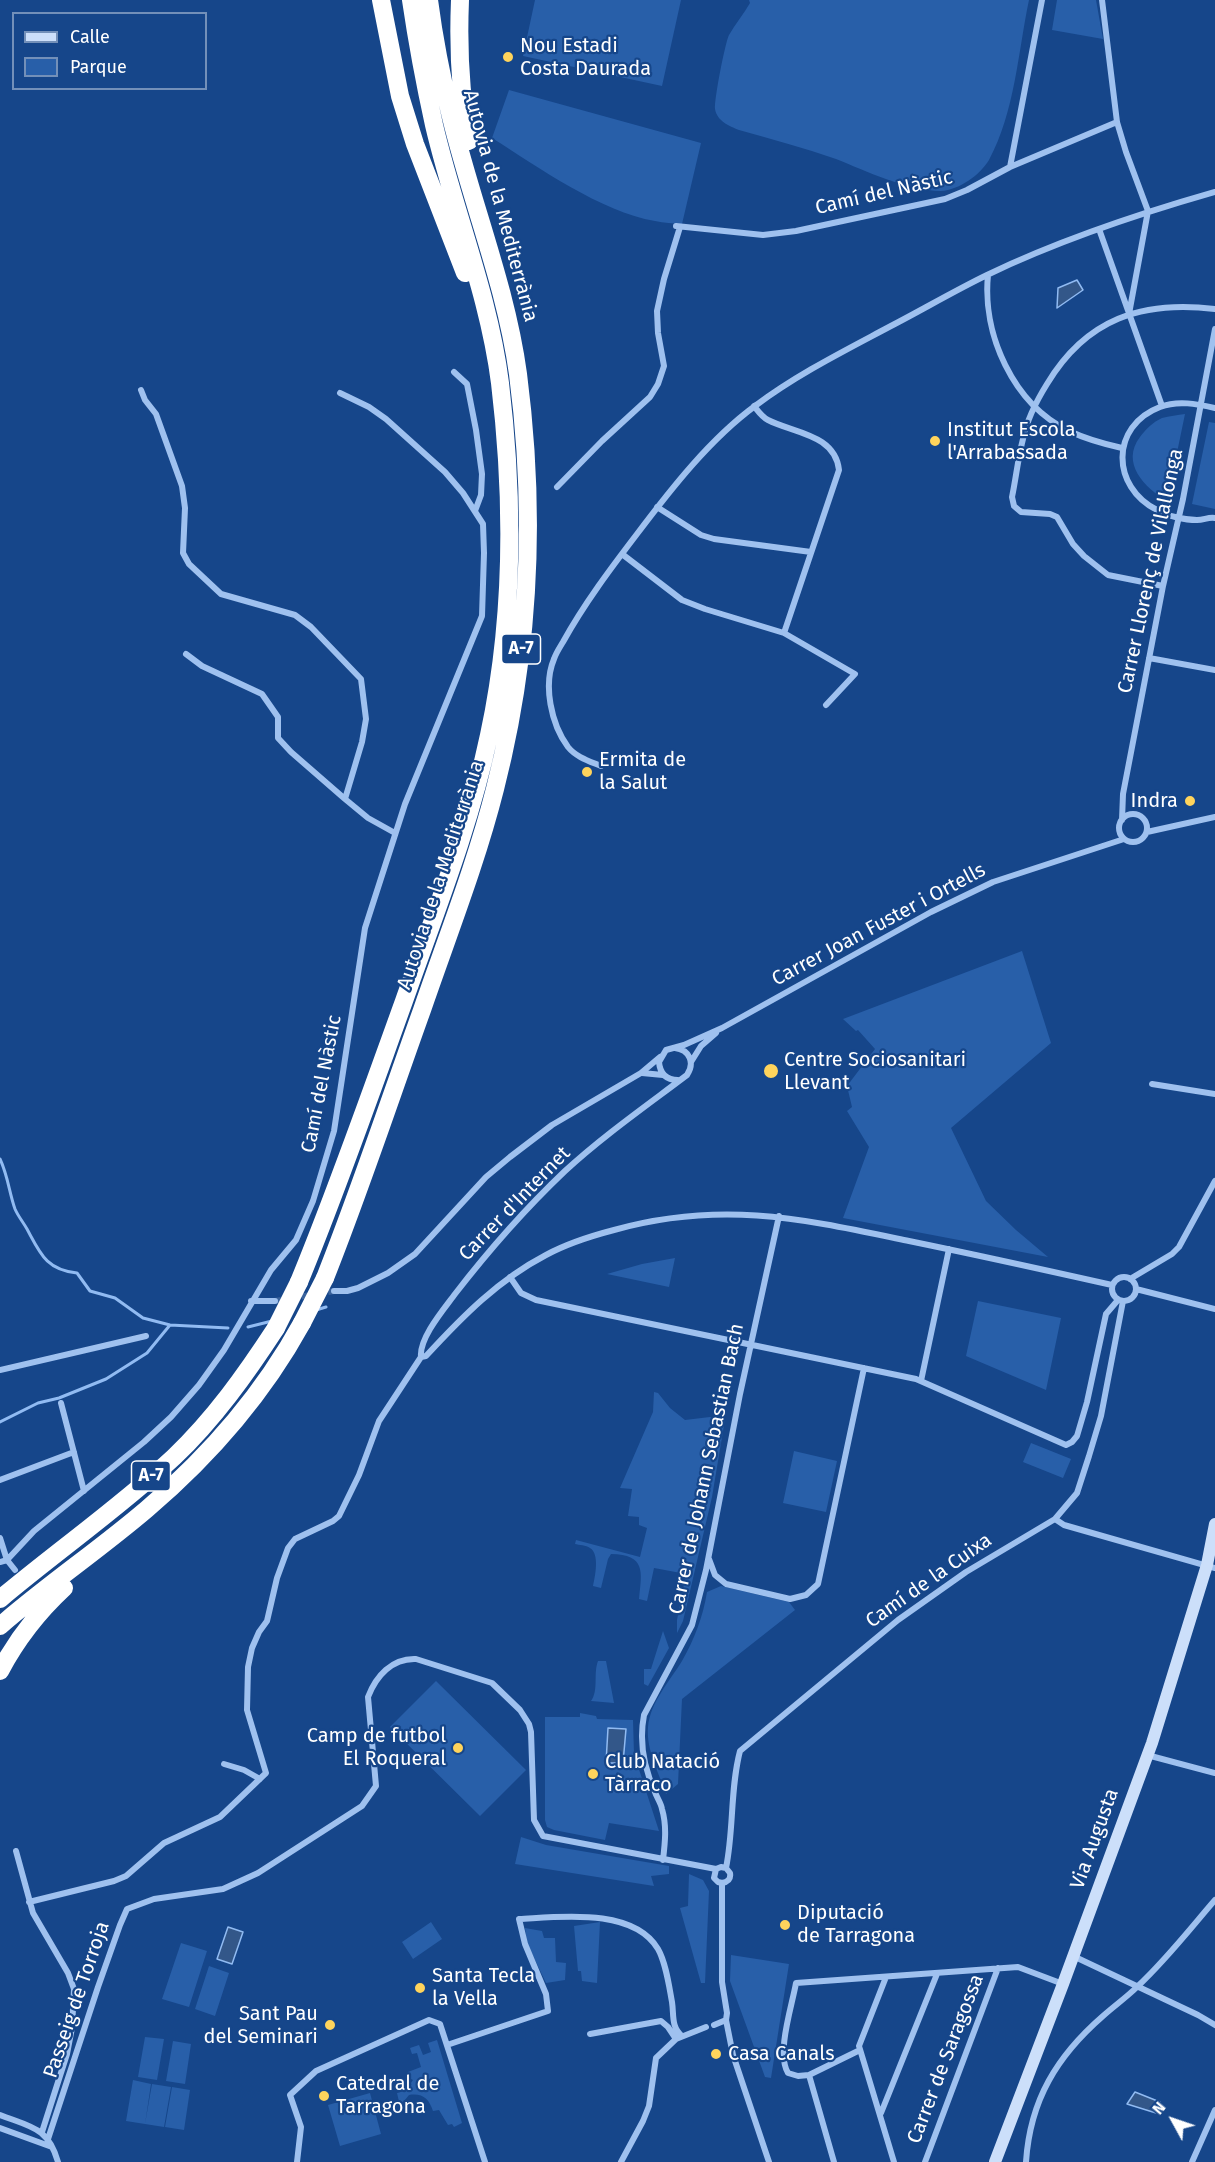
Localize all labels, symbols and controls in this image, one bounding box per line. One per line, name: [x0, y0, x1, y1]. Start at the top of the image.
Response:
legend: [12, 12, 207, 90]
text: Calle: [70, 26, 110, 48]
place label: Nou Estadi Costa Daurada: [520, 34, 651, 81]
marker: Nou Estadi Costa Daurada: [501, 50, 515, 64]
text: Parque: [70, 56, 127, 78]
street label: Autovia de la Mediterrània: [457, 87, 543, 325]
street label: Camí del Nàstic: [813, 166, 955, 220]
place label: Institut Escola l'Arrabassada: [947, 418, 1076, 465]
marker: Institut Escola l'Arrabassada: [928, 434, 942, 448]
street label: Carrer Llorenç de Vilallonga: [1113, 446, 1189, 696]
road number: A-7: [502, 634, 540, 664]
place label: Ermita de la Salut: [599, 748, 686, 795]
street label: Autovia de la Mediterrània: [393, 758, 489, 992]
marker: Ermita de la Salut: [580, 765, 594, 779]
place label: Indra: [1131, 789, 1178, 813]
marker: Indra: [1183, 794, 1197, 808]
street label: Carrer Joan Fuster i Ortells: [768, 858, 990, 992]
street label: Camí del Nàstic: [297, 1013, 347, 1155]
place label: Centre Sociosanitari Llevant: [784, 1048, 966, 1095]
marker: Centre Sociosanitari Llevant: [762, 1062, 780, 1080]
street label: Carrer d'Internet: [454, 1142, 576, 1266]
street label: Carrer de Johann Sebastian Bach: [664, 1321, 750, 1617]
road number: A-7: [132, 1461, 170, 1491]
street label: Camí de la Cuixa: [861, 1529, 997, 1633]
place label: Camp de futbol El Roqueral: [307, 1724, 446, 1771]
marker: Camp de futbol El Roqueral: [451, 1741, 465, 1755]
place label: Club Natació Tàrraco: [605, 1750, 720, 1797]
marker: Club Natació Tàrraco: [586, 1767, 600, 1781]
street label: Via Augusta: [1066, 1785, 1124, 1893]
place label: Diputació de Tarragona: [797, 1901, 915, 1948]
marker: Diputació de Tarragona: [778, 1918, 792, 1932]
street label: Passeig de Torroja: [39, 1919, 115, 2081]
place label: Santa Tecla la Vella: [432, 1964, 535, 2011]
street label: Carrer de Saragossa: [903, 1971, 989, 2147]
marker: Santa Tecla la Vella: [413, 1981, 427, 1995]
place label: Sant Pau del Seminari: [203, 2002, 318, 2049]
marker: Sant Pau del Seminari: [323, 2018, 337, 2032]
place label: Casa Canals: [728, 2042, 834, 2066]
marker: Casa Canals: [709, 2047, 723, 2061]
place label: Catedral de Tarragona: [336, 2072, 439, 2119]
marker: Catedral de Tarragona: [317, 2089, 331, 2103]
north arrow: [1143, 2090, 1203, 2150]
text: N: [1148, 2098, 1170, 2118]

